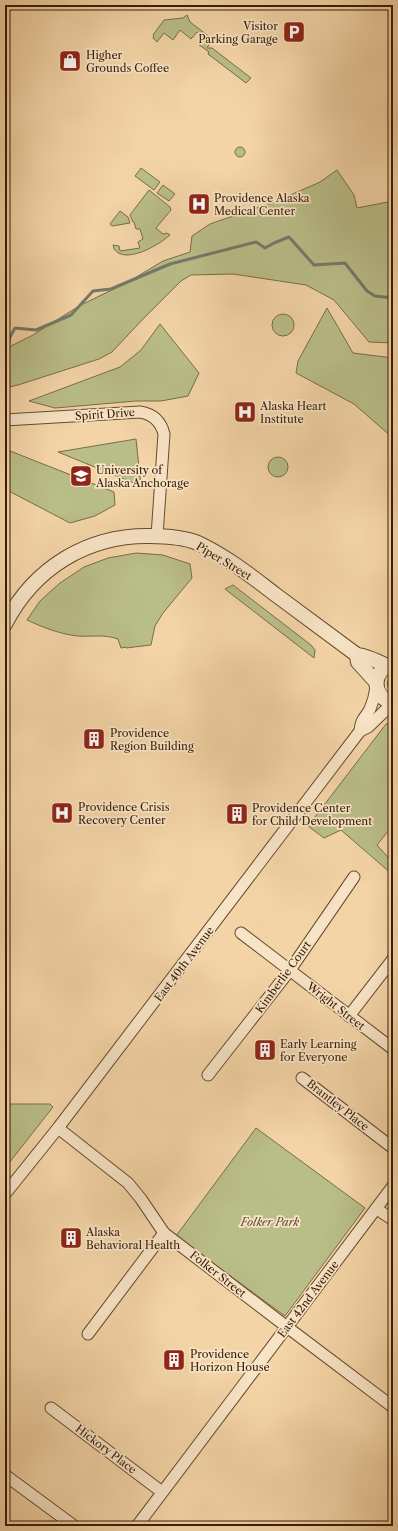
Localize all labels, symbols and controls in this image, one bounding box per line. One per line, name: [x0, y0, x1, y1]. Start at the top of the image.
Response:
place label: Visitor Parking Garage: [198, 19, 278, 46]
parking icon: Visitor Parking Garage: [281, 19, 307, 45]
shop icon: Higher Grounds Coffee: [57, 48, 83, 74]
place label: Higher Grounds Coffee: [86, 48, 169, 75]
hospital icon: Providence Alaska Medical Center: [186, 191, 212, 217]
place label: Providence Alaska Medical Center: [214, 191, 310, 218]
hospital icon: Alaska Heart Institute: [232, 399, 258, 425]
place label: Alaska Heart Institute: [259, 399, 327, 426]
street label: Spirit Drive: [75, 405, 135, 423]
school or university icon: University of Alaska Anchorage: [68, 463, 94, 489]
place label: University of Alaska Anchorage: [95, 463, 189, 490]
street label: Piper Street: [194, 539, 254, 583]
building icon: Providence Region Building: [81, 726, 107, 752]
place label: Providence Region Building: [110, 726, 194, 753]
hospital icon: Providence Crisis Recovery Center: [49, 800, 75, 826]
place label: Providence Crisis Recovery Center: [78, 800, 170, 827]
building icon: Providence Center for Child Development: [224, 801, 250, 827]
place label: Providence Center for Child Development: [252, 801, 372, 828]
street label: East 40th Avenue: [151, 924, 217, 1004]
street label: Kimberlie Court: [252, 938, 314, 1016]
street label: Wright Street: [303, 978, 368, 1033]
building icon: Early Learning for Everyone: [252, 1037, 278, 1063]
place label: Early Learning for Everyone: [280, 1037, 357, 1064]
street label: Brantley Place: [304, 1076, 372, 1134]
park label: Folker Park: [240, 1215, 299, 1229]
building icon: Alaska Behavioral Health: [58, 1225, 84, 1251]
place label: Alaska Behavioral Health: [85, 1225, 180, 1252]
street label: Folker Street: [187, 1248, 249, 1300]
street label: East 42nd Avenue: [274, 1258, 342, 1340]
building icon: Providence Horizon House: [161, 1347, 187, 1373]
place label: Providence Horizon House: [190, 1347, 270, 1374]
street label: Hickory Place: [73, 1421, 139, 1477]

